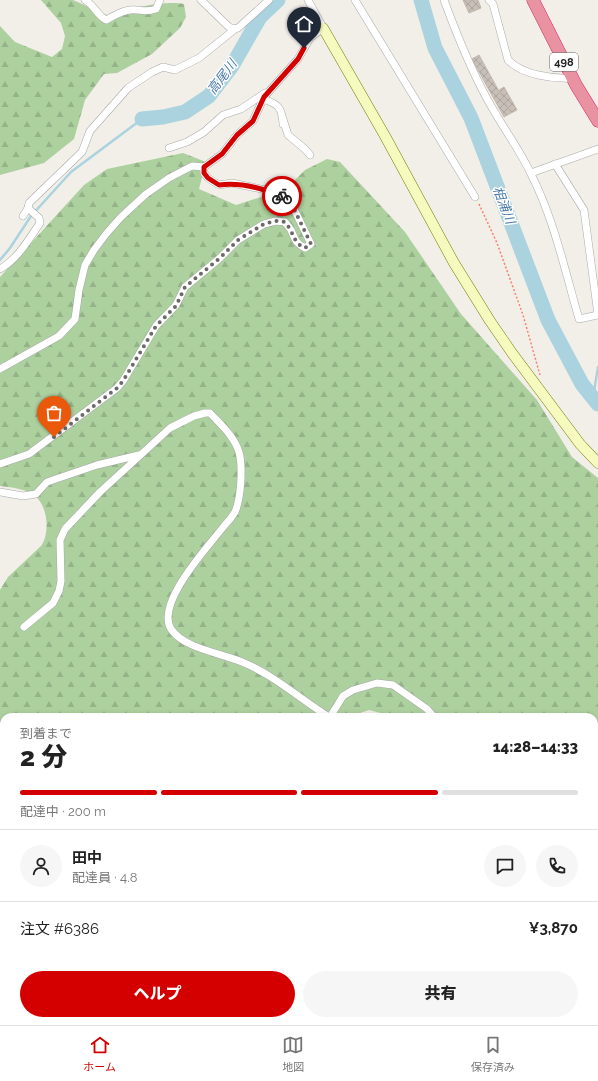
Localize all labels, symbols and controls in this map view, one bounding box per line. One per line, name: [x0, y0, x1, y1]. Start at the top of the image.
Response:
pin: [287, 7.0, 321, 48]
icon: home: [293, 13, 315, 35]
road number: 498: [550, 53, 578, 71]
water label: 高尾川: [204, 55, 241, 97]
courier: [262, 176, 302, 216]
water label: 相浦川: [490, 184, 519, 228]
icon: bike: [271, 185, 293, 207]
pin: [37, 396, 71, 437]
icon: bag: [43, 402, 65, 424]
text: 到着まで: [20, 726, 72, 741]
text: 14:28–14:33: [493, 738, 578, 756]
text: 2 分: [20, 742, 67, 772]
text: 配達中 · 200 m: [20, 804, 106, 819]
button: person: [20, 845, 62, 887]
button: chat: [484, 845, 526, 887]
button: phone: [536, 845, 578, 887]
text: 田中: [72, 849, 102, 867]
text: 配達員 · 4.8: [72, 870, 137, 885]
text: ¥3,870: [529, 919, 578, 937]
text: 注文 #6386: [20, 920, 99, 938]
button: ヘルプ: [20, 971, 295, 1017]
button: 共有: [303, 971, 578, 1017]
tab: ホーム: [83, 1034, 116, 1074]
tab: 地図: [282, 1034, 304, 1074]
tab: 保存済み: [471, 1034, 515, 1074]

